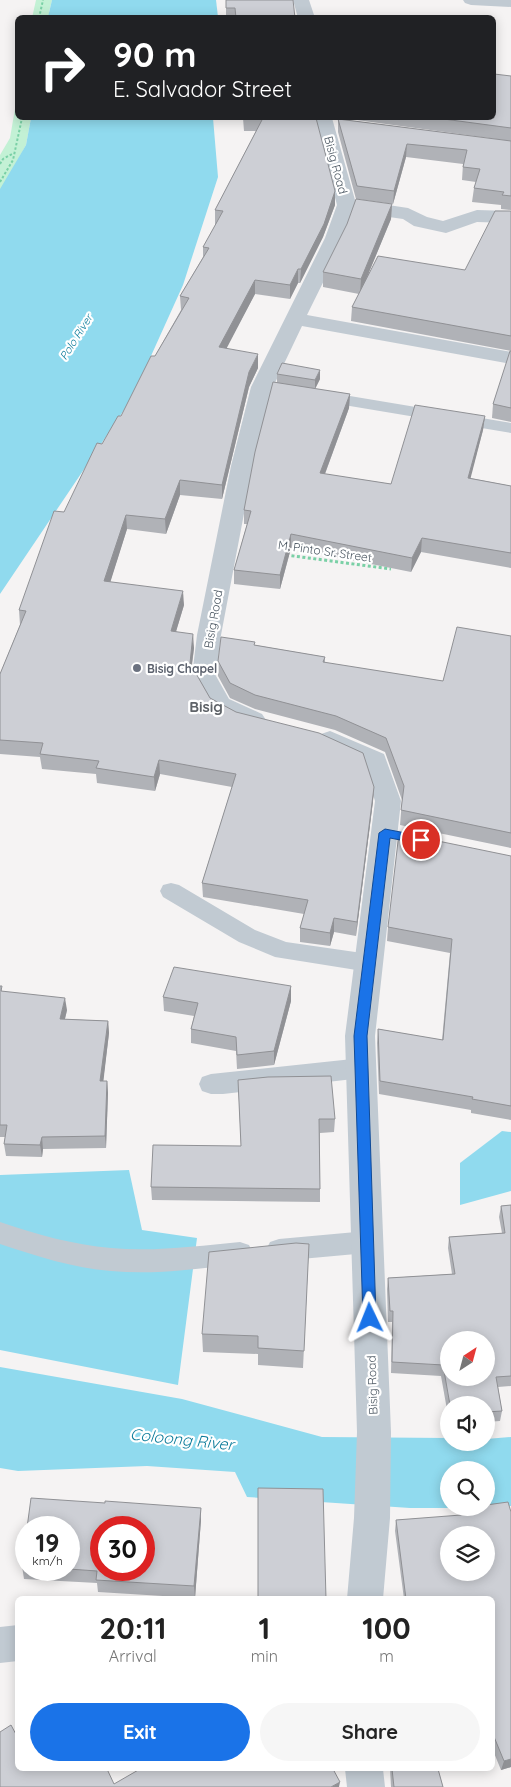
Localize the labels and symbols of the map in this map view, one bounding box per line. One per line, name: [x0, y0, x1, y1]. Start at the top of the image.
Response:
street label: Bisig Road: [321, 135, 351, 195]
water label: Polo River: [57, 310, 96, 362]
street label: M. Pinto Sr. Street: [277, 537, 373, 565]
street label: Bisig Road: [200, 589, 226, 649]
place label: Bisig Chapel: [147, 661, 217, 676]
marker: Bisig Chapel: [131, 662, 143, 674]
district label: Bisig: [189, 697, 223, 716]
pin: [400, 819, 442, 861]
position arrow: [343, 1291, 395, 1343]
north arrow: [440, 1331, 495, 1386]
street label: Bisig Road: [363, 1355, 381, 1415]
water label: Coloong River: [129, 1424, 237, 1455]
speed limit sign: 30: [90, 1516, 155, 1581]

